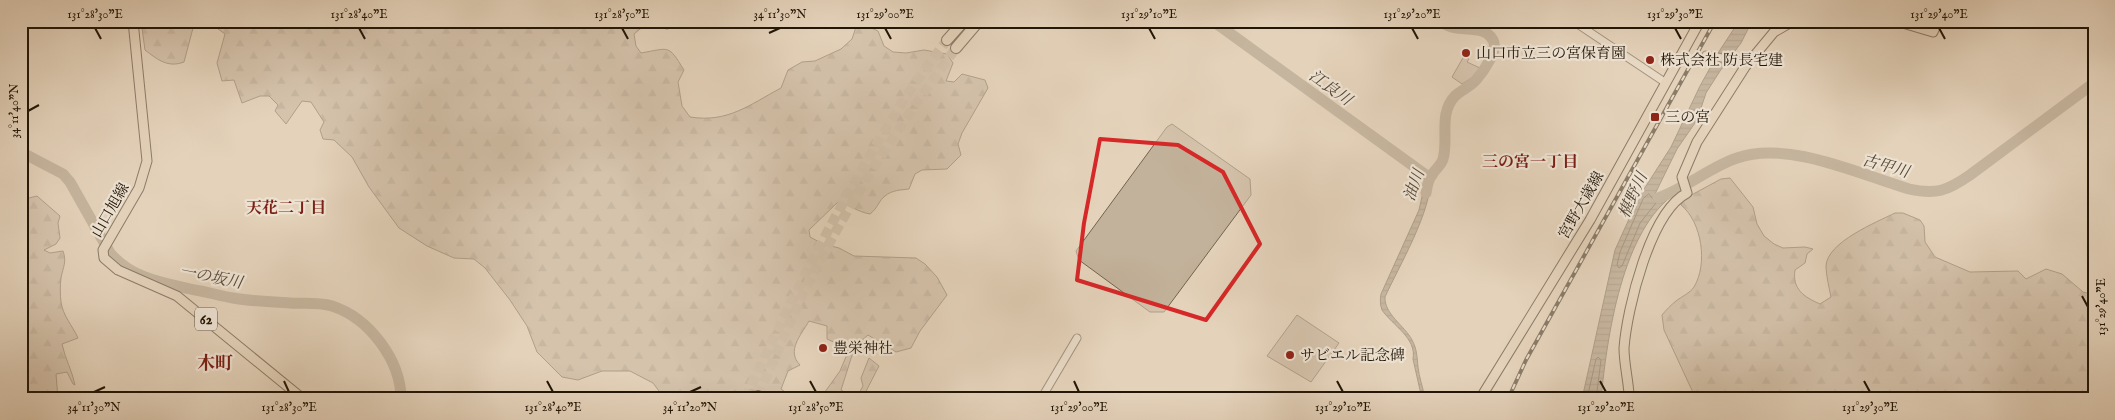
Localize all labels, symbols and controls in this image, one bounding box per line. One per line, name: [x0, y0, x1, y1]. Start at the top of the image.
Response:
text: 131°28'30"E: [67, 7, 123, 22]
text: 131°28'40"E: [331, 7, 387, 22]
text: 131°28'50"E: [594, 7, 650, 22]
text: 34°11'30"N: [753, 7, 807, 22]
text: 131°29'00"E: [856, 7, 914, 22]
text: 131°29'10"E: [1121, 7, 1177, 22]
text: 131°29'20"E: [1383, 7, 1441, 22]
text: 131°29'30"E: [1647, 7, 1703, 22]
text: 131°29'40"E: [1910, 7, 1968, 22]
place label: 山口市立三の宮保育園: [1476, 44, 1626, 63]
marker: 山口市立三の宮保育園: [1460, 47, 1472, 59]
place label: 株式会社 防長宅建: [1660, 51, 1783, 70]
marker: 株式会社 防長宅建: [1644, 54, 1656, 66]
water label: 江良川: [1305, 66, 1357, 112]
text: 34°11'40"N: [7, 83, 22, 138]
place label: 三の宮: [1665, 108, 1710, 127]
marker: 三の宮: [1649, 111, 1661, 123]
water label: 古甲川: [1860, 151, 1913, 184]
district label: 三の宮一丁目: [1482, 153, 1578, 173]
water label: 油川: [1400, 165, 1430, 204]
street label: 宮野大歳線: [1554, 168, 1608, 242]
water label: 椹野川: [1615, 168, 1654, 222]
street label: 山口旭線: [87, 180, 134, 241]
district label: 天花二丁目: [246, 199, 326, 219]
water label: 一の坂川: [177, 262, 246, 294]
text: 131°29'40"E: [2094, 278, 2109, 336]
road number: 62: [195, 308, 217, 330]
place label: 豊栄神社: [833, 339, 893, 358]
marker: 豊栄神社: [817, 342, 829, 354]
place label: サビエル記念碑: [1300, 346, 1405, 365]
marker: サビエル記念碑: [1284, 349, 1296, 361]
district label: 木町: [197, 353, 233, 376]
text: 34°11'30"N: [67, 400, 121, 415]
text: 131°28'30"E: [261, 400, 317, 415]
text: 131°28'40"E: [525, 400, 581, 415]
text: 34°11'20"N: [663, 400, 718, 415]
text: 131°28'50"E: [788, 400, 844, 415]
text: 131°29'00"E: [1050, 400, 1108, 415]
text: 131°29'10"E: [1315, 400, 1371, 415]
text: 131°29'20"E: [1577, 400, 1635, 415]
text: 131°29'30"E: [1842, 400, 1898, 415]

